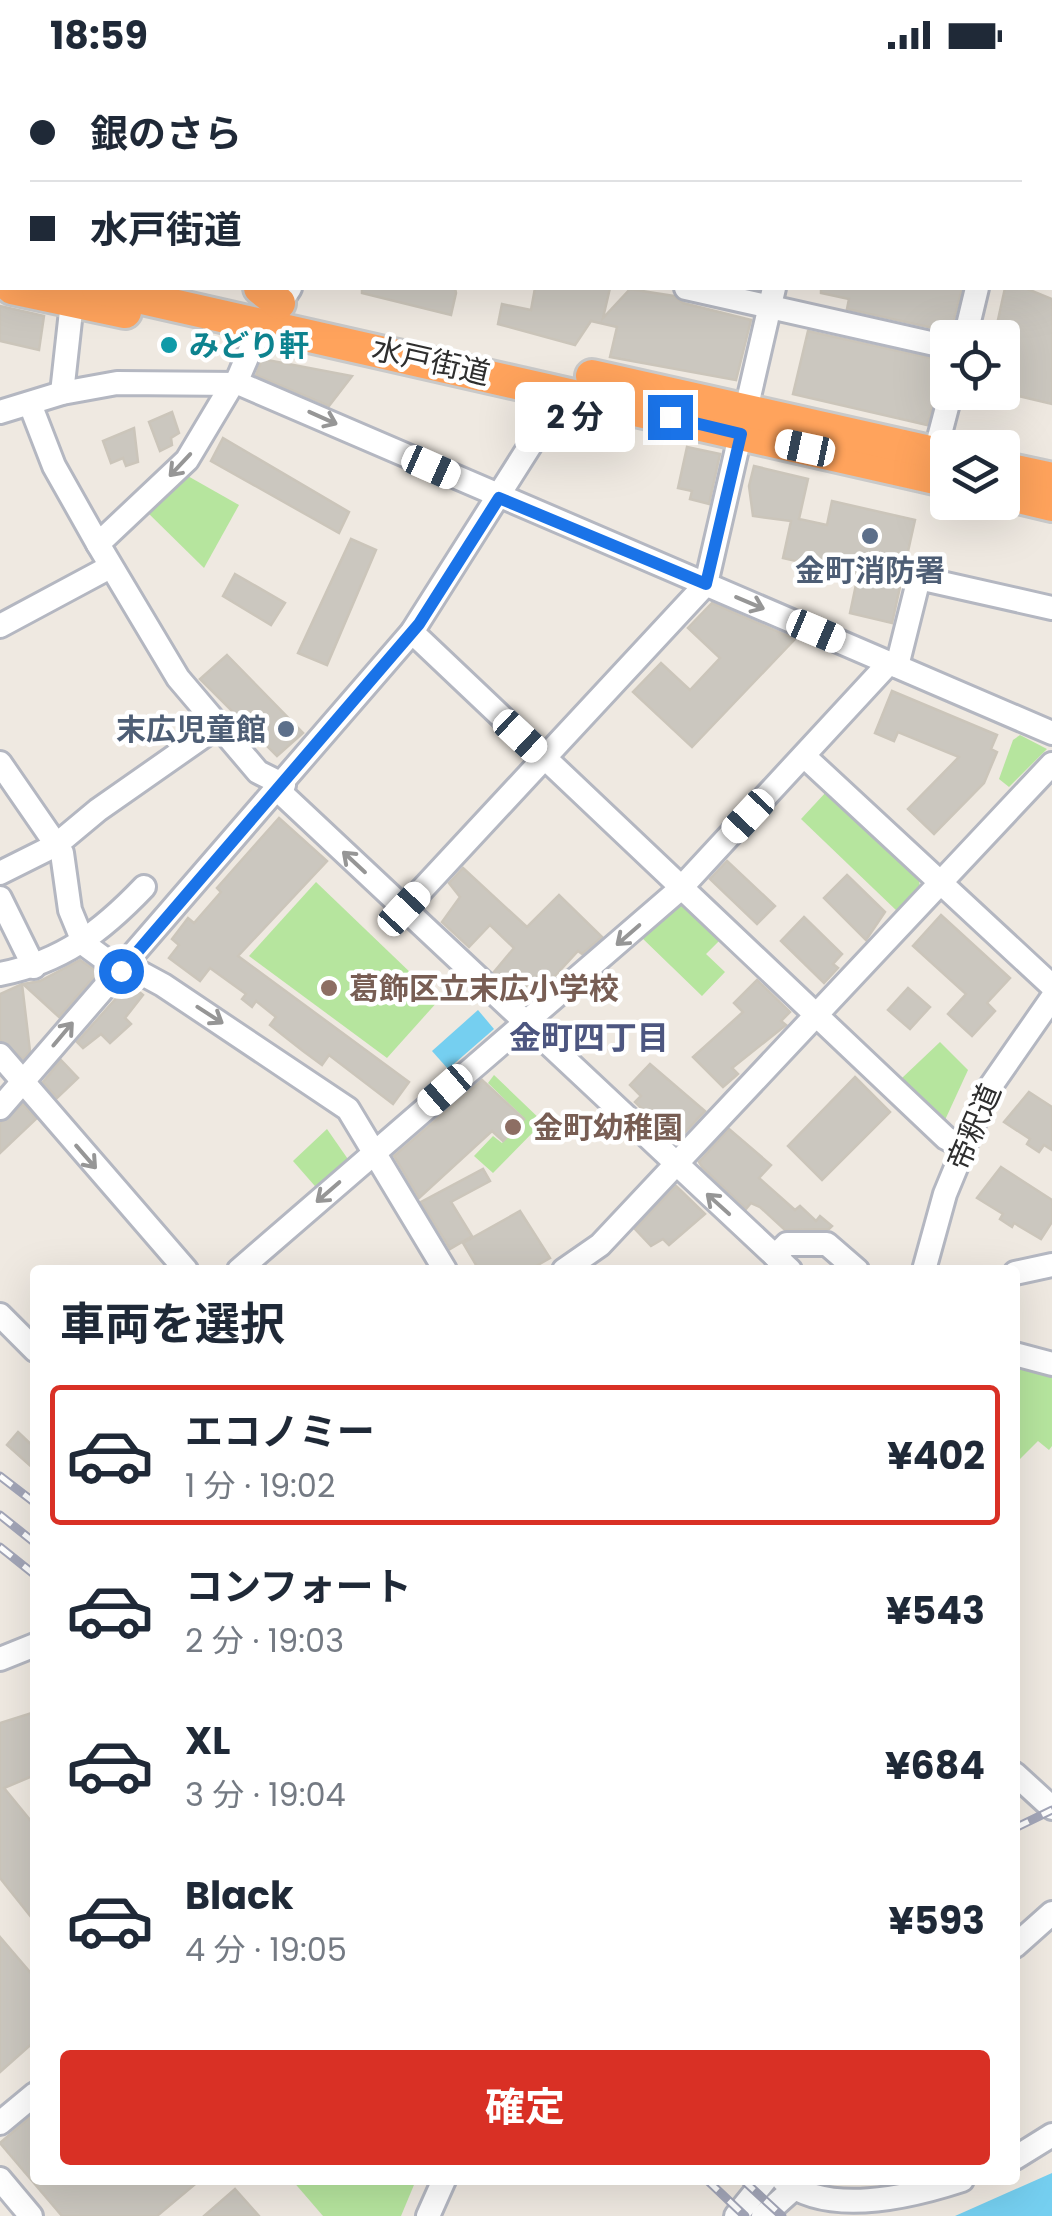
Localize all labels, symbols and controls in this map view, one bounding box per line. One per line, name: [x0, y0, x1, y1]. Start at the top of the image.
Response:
text: 18:59: [50, 9, 148, 62]
text: 銀のさら: [90, 107, 242, 160]
text: 水戸街道: [90, 203, 242, 256]
map controls: [930, 320, 1020, 520]
button: locate: [930, 320, 1020, 410]
place label: みどり軒: [189, 324, 309, 367]
street label: 水戸街道: [368, 327, 494, 395]
marker: みどり軒: [158, 334, 180, 356]
callout: 2 分: [515, 382, 635, 452]
text: 2 分: [546, 394, 604, 439]
route end: [648, 395, 693, 440]
one-way arrow: [307, 410, 337, 429]
car: [773, 427, 837, 469]
button: layers: [930, 430, 1020, 520]
car: [397, 441, 465, 493]
one-way arrow: [169, 452, 192, 477]
marker: 金町消防署: [859, 525, 881, 547]
place label: 金町消防署: [795, 549, 945, 592]
one-way arrow: [734, 595, 765, 613]
car: [783, 605, 849, 657]
car: [488, 705, 552, 767]
place label: 末広児童館: [116, 708, 266, 751]
marker: 末広児童館: [275, 718, 297, 740]
car: [717, 784, 779, 848]
one-way arrow: [342, 851, 367, 874]
car: [373, 877, 435, 941]
one-way arrow: [616, 923, 641, 946]
route start: [99, 949, 144, 994]
place label: 葛飾区立末広小学校: [349, 967, 619, 1010]
marker: 葛飾区立末広小学校: [318, 977, 340, 999]
one-way arrow: [195, 1004, 223, 1025]
district label: 金町四丁目: [509, 1015, 669, 1060]
one-way arrow: [52, 1021, 74, 1047]
car: [413, 1059, 477, 1121]
street label: 帝釈道: [937, 1077, 1011, 1177]
place label: 金町幼稚園: [533, 1106, 683, 1149]
marker: 金町幼稚園: [502, 1116, 524, 1138]
one-way arrow: [74, 1143, 96, 1169]
one-way arrow: [316, 1180, 342, 1202]
one-way arrow: [706, 1193, 732, 1217]
text: 車両を選択: [60, 1293, 285, 1356]
text: エコノミー: [185, 1405, 375, 1458]
icon: car: [65, 1410, 155, 1500]
text: ¥402: [887, 1429, 985, 1482]
text: 1 分 · 19:02: [185, 1463, 335, 1508]
text: コンフォート: [185, 1560, 412, 1613]
icon: car: [65, 1565, 155, 1655]
text: ¥543: [886, 1584, 985, 1637]
text: 2 分 · 19:03: [185, 1618, 344, 1663]
text: XL: [185, 1714, 230, 1767]
icon: car: [65, 1720, 155, 1810]
text: ¥684: [885, 1739, 985, 1792]
text: 3 分 · 19:04: [185, 1772, 346, 1817]
text: Black: [185, 1869, 294, 1922]
icon: car: [65, 1875, 155, 1965]
text: ¥593: [888, 1894, 985, 1947]
text: 4 分 · 19:05: [185, 1927, 347, 1972]
button: 確定: [60, 2050, 990, 2165]

